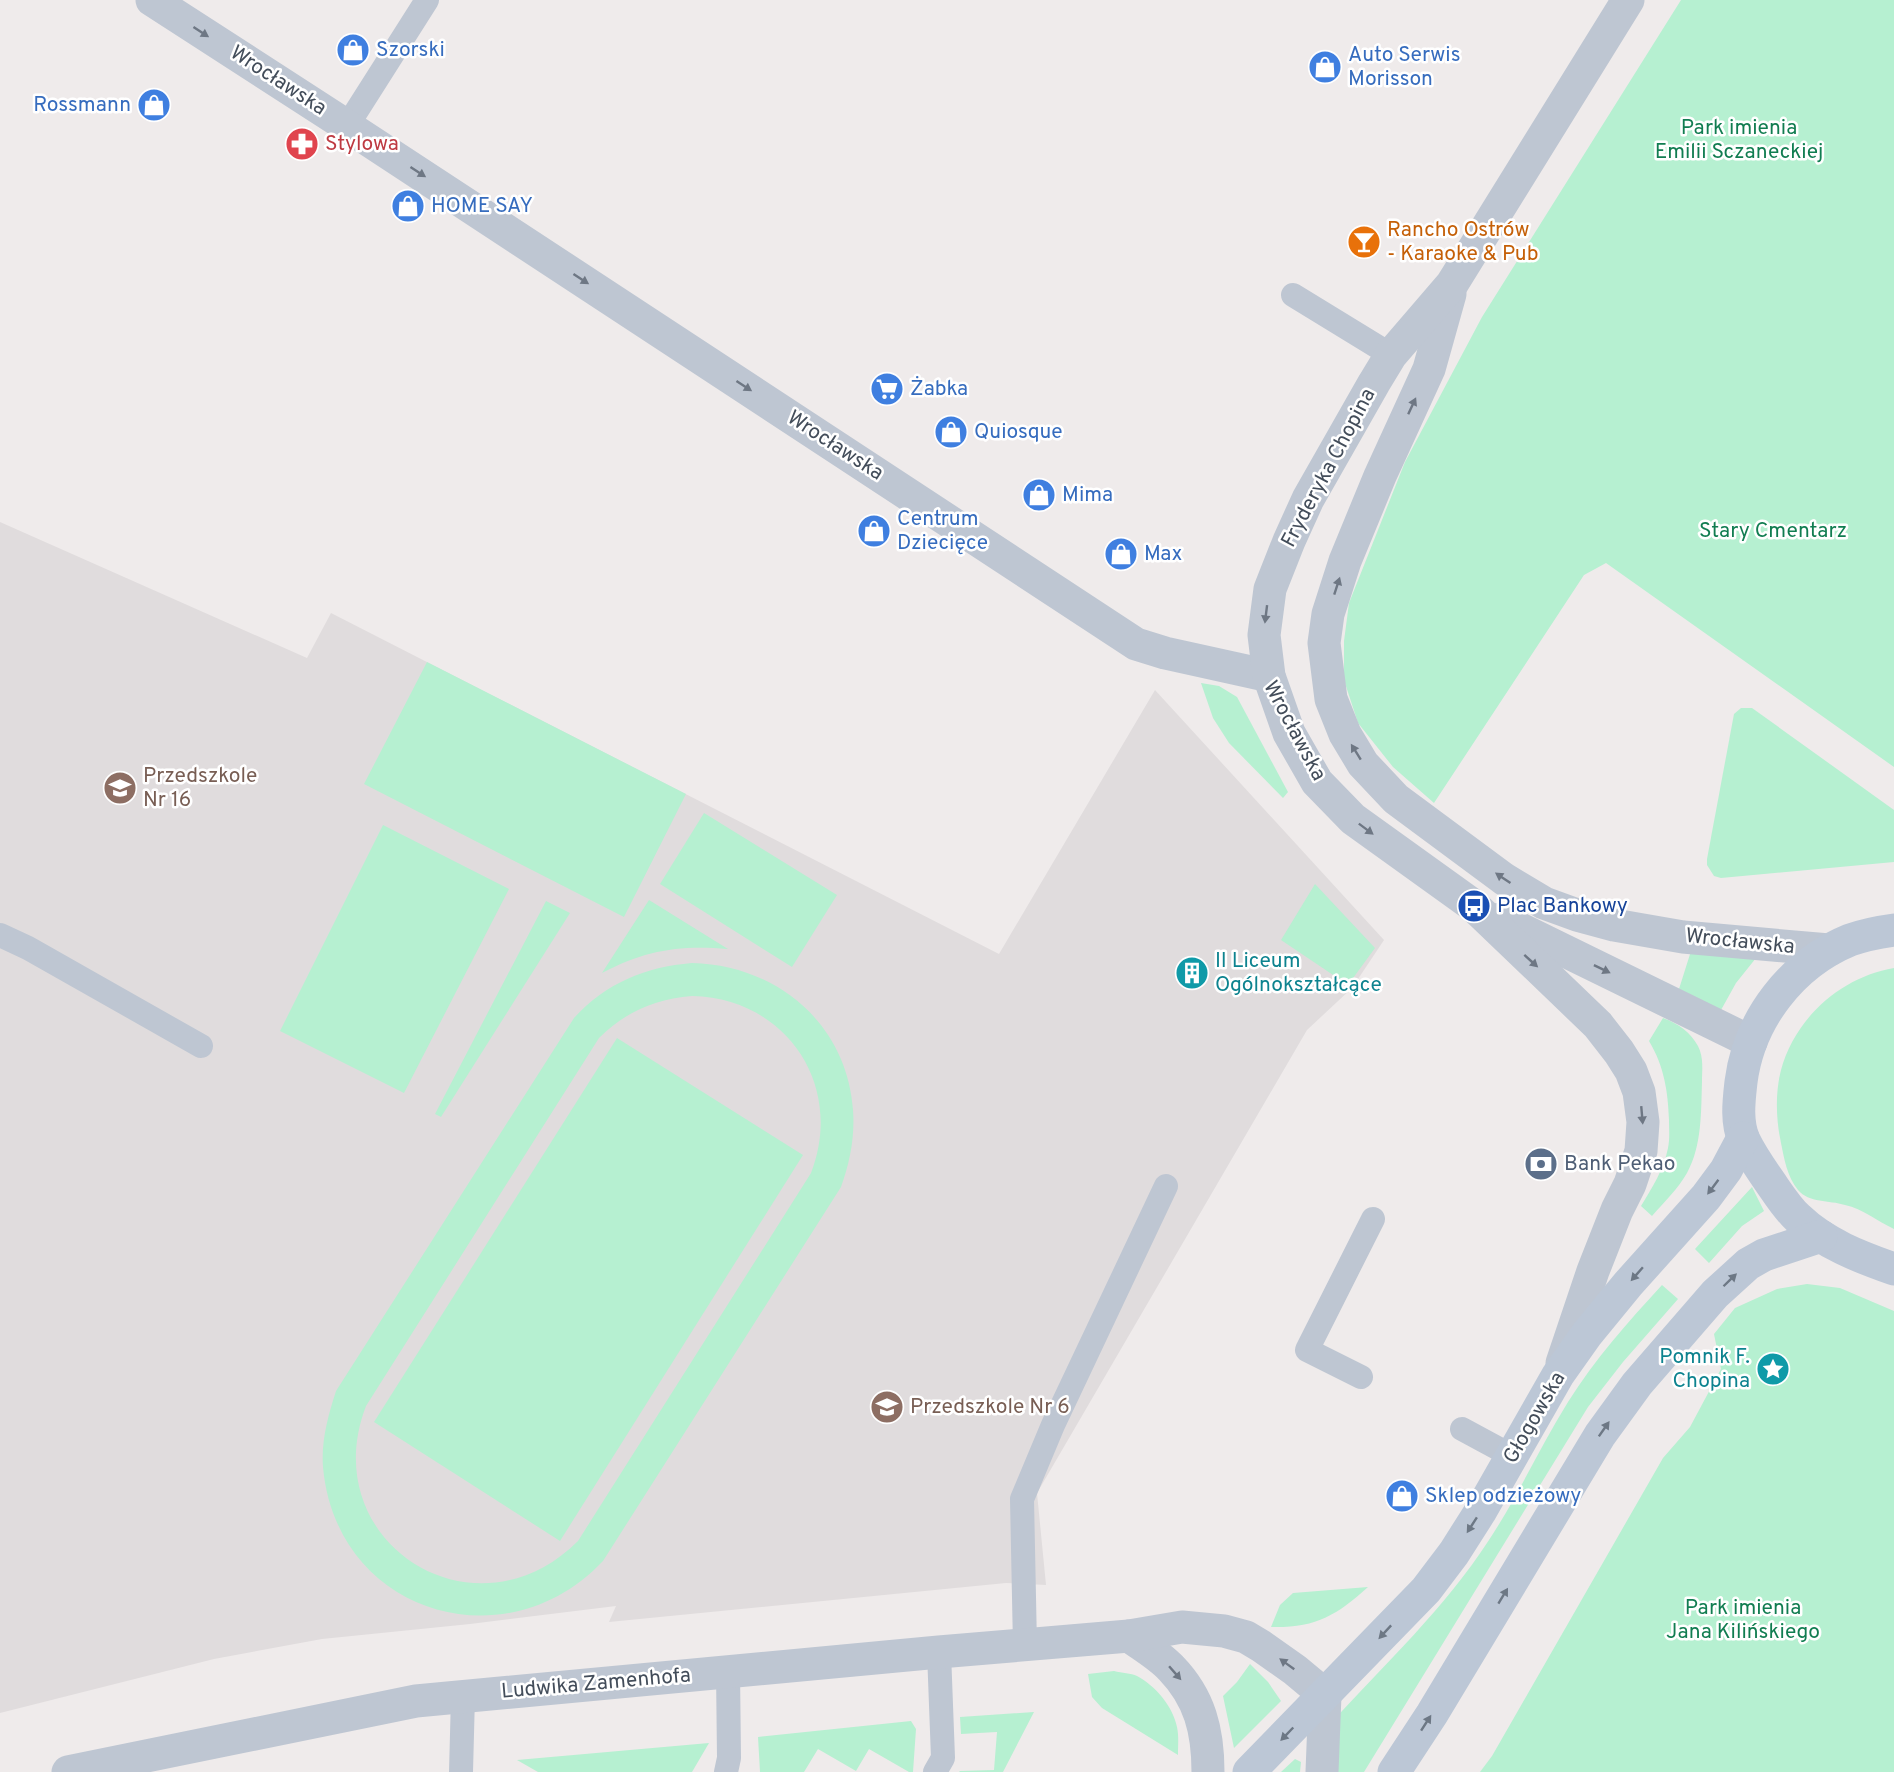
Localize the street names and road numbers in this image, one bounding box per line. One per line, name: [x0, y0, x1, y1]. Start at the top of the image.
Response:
street label: Wrocławska: [225, 40, 331, 122]
street label: Fryderyka Chopina: [1276, 384, 1382, 552]
street label: Wrocławska: [782, 405, 888, 487]
street label: Wrocławska: [1256, 676, 1332, 786]
street label: Wrocławska: [1684, 923, 1796, 961]
street label: Głogowska: [1498, 1367, 1572, 1469]
street label: Ludwika Zamenhofa: [500, 1662, 692, 1706]

